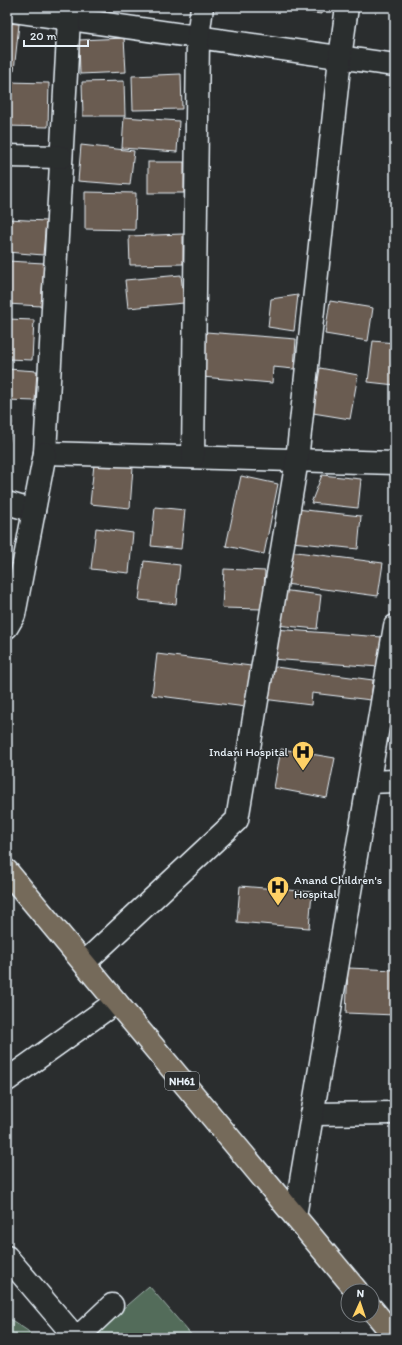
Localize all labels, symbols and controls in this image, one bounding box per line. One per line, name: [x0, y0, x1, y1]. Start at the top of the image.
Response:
scale bar: [24, 22, 88, 48]
text: 20 m: [30, 29, 57, 43]
hospital icon: Indani Hospital: [290, 739, 316, 772]
place label: Indani Hospital: [209, 745, 289, 759]
place label: Anand Children's Hospital: [294, 873, 382, 901]
hospital icon: Anand Children's Hospital: [265, 874, 291, 907]
road number: NH61: [165, 1072, 199, 1090]
north arrow: [340, 1283, 380, 1323]
text: N: [356, 1287, 365, 1300]

